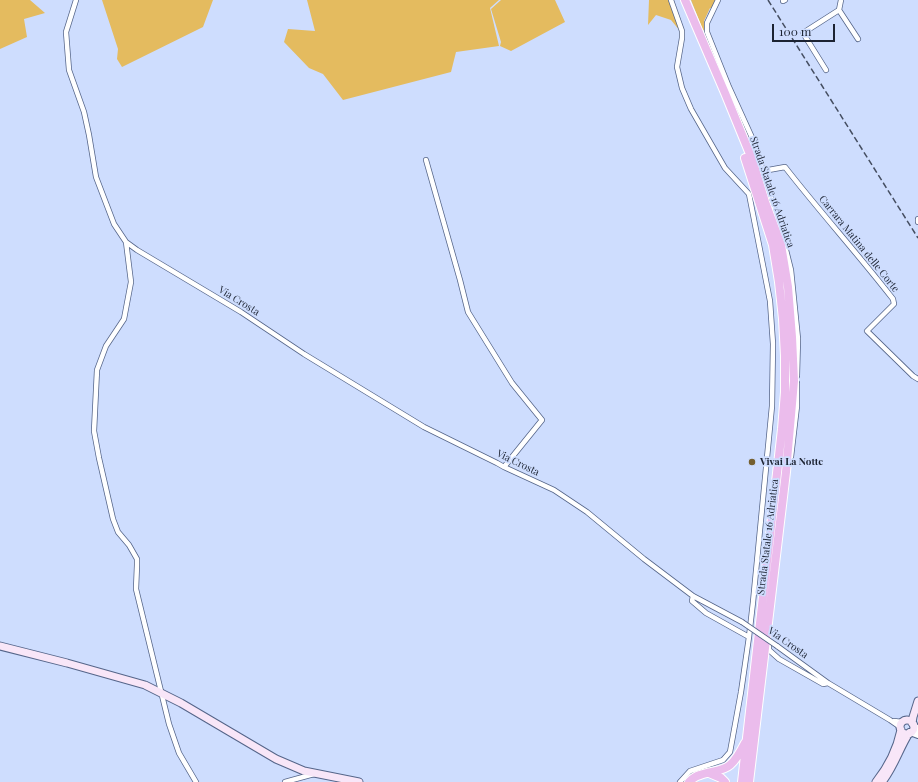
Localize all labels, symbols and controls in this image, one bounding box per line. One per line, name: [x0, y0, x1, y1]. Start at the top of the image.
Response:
scale bar: [774, 16, 837, 42]
text: 100 m: [779, 23, 811, 39]
street label: Strada Statale 16 Adriatica: [747, 135, 797, 249]
street label: Carrara Matina delle Corte: [816, 193, 902, 295]
street label: Via Crosta: [216, 284, 262, 318]
street label: Via Crosta: [495, 448, 541, 478]
place label: Vivai La Notte: [760, 456, 823, 468]
marker: Vivai La Notte: [747, 457, 757, 467]
street label: Strada Statale 16 Adriatica: [755, 478, 781, 596]
street label: Via Crosta: [766, 625, 810, 661]

